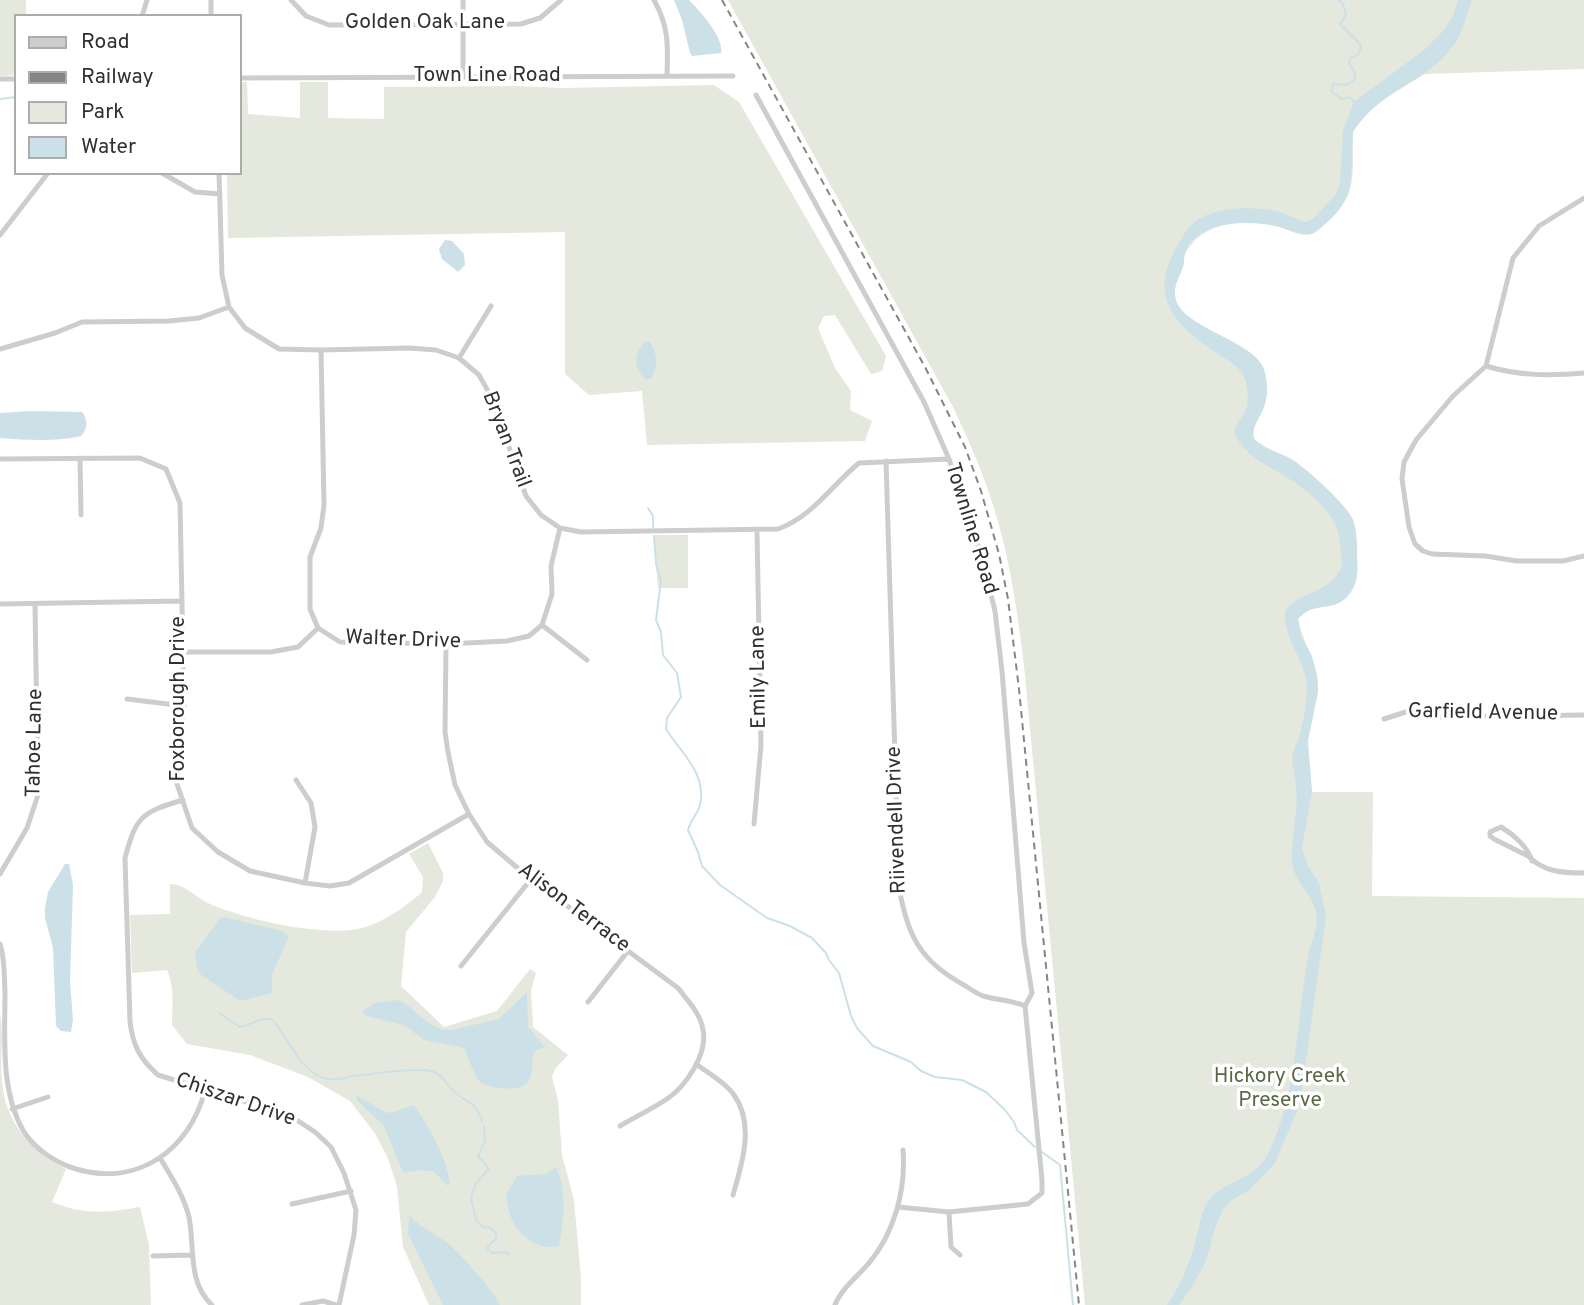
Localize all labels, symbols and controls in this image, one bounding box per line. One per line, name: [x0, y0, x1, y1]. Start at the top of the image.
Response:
street label: Golden Oak Lane: [345, 11, 505, 37]
legend: [14, 14, 242, 175]
text: Road: [81, 29, 130, 56]
text: Railway: [81, 64, 154, 91]
street label: Town Line Road: [413, 64, 561, 90]
text: Park: [81, 99, 124, 126]
text: Water: [81, 134, 136, 161]
street label: Bryan Trail: [475, 388, 535, 492]
street label: Townline Road: [938, 460, 1002, 598]
street label: Foxborough Drive: [167, 616, 193, 782]
street label: Emily Lane: [746, 625, 774, 729]
street label: Walter Drive: [345, 626, 461, 656]
street label: Tahoe Lane: [22, 688, 50, 798]
street label: Garfield Avenue: [1408, 700, 1558, 728]
street label: Riivendell Drive: [883, 746, 913, 894]
street label: Alison Terrace: [512, 859, 634, 959]
park label: Hickory Creek Preserve: [1214, 1065, 1346, 1115]
street label: Chiszar Drive: [172, 1069, 298, 1133]

